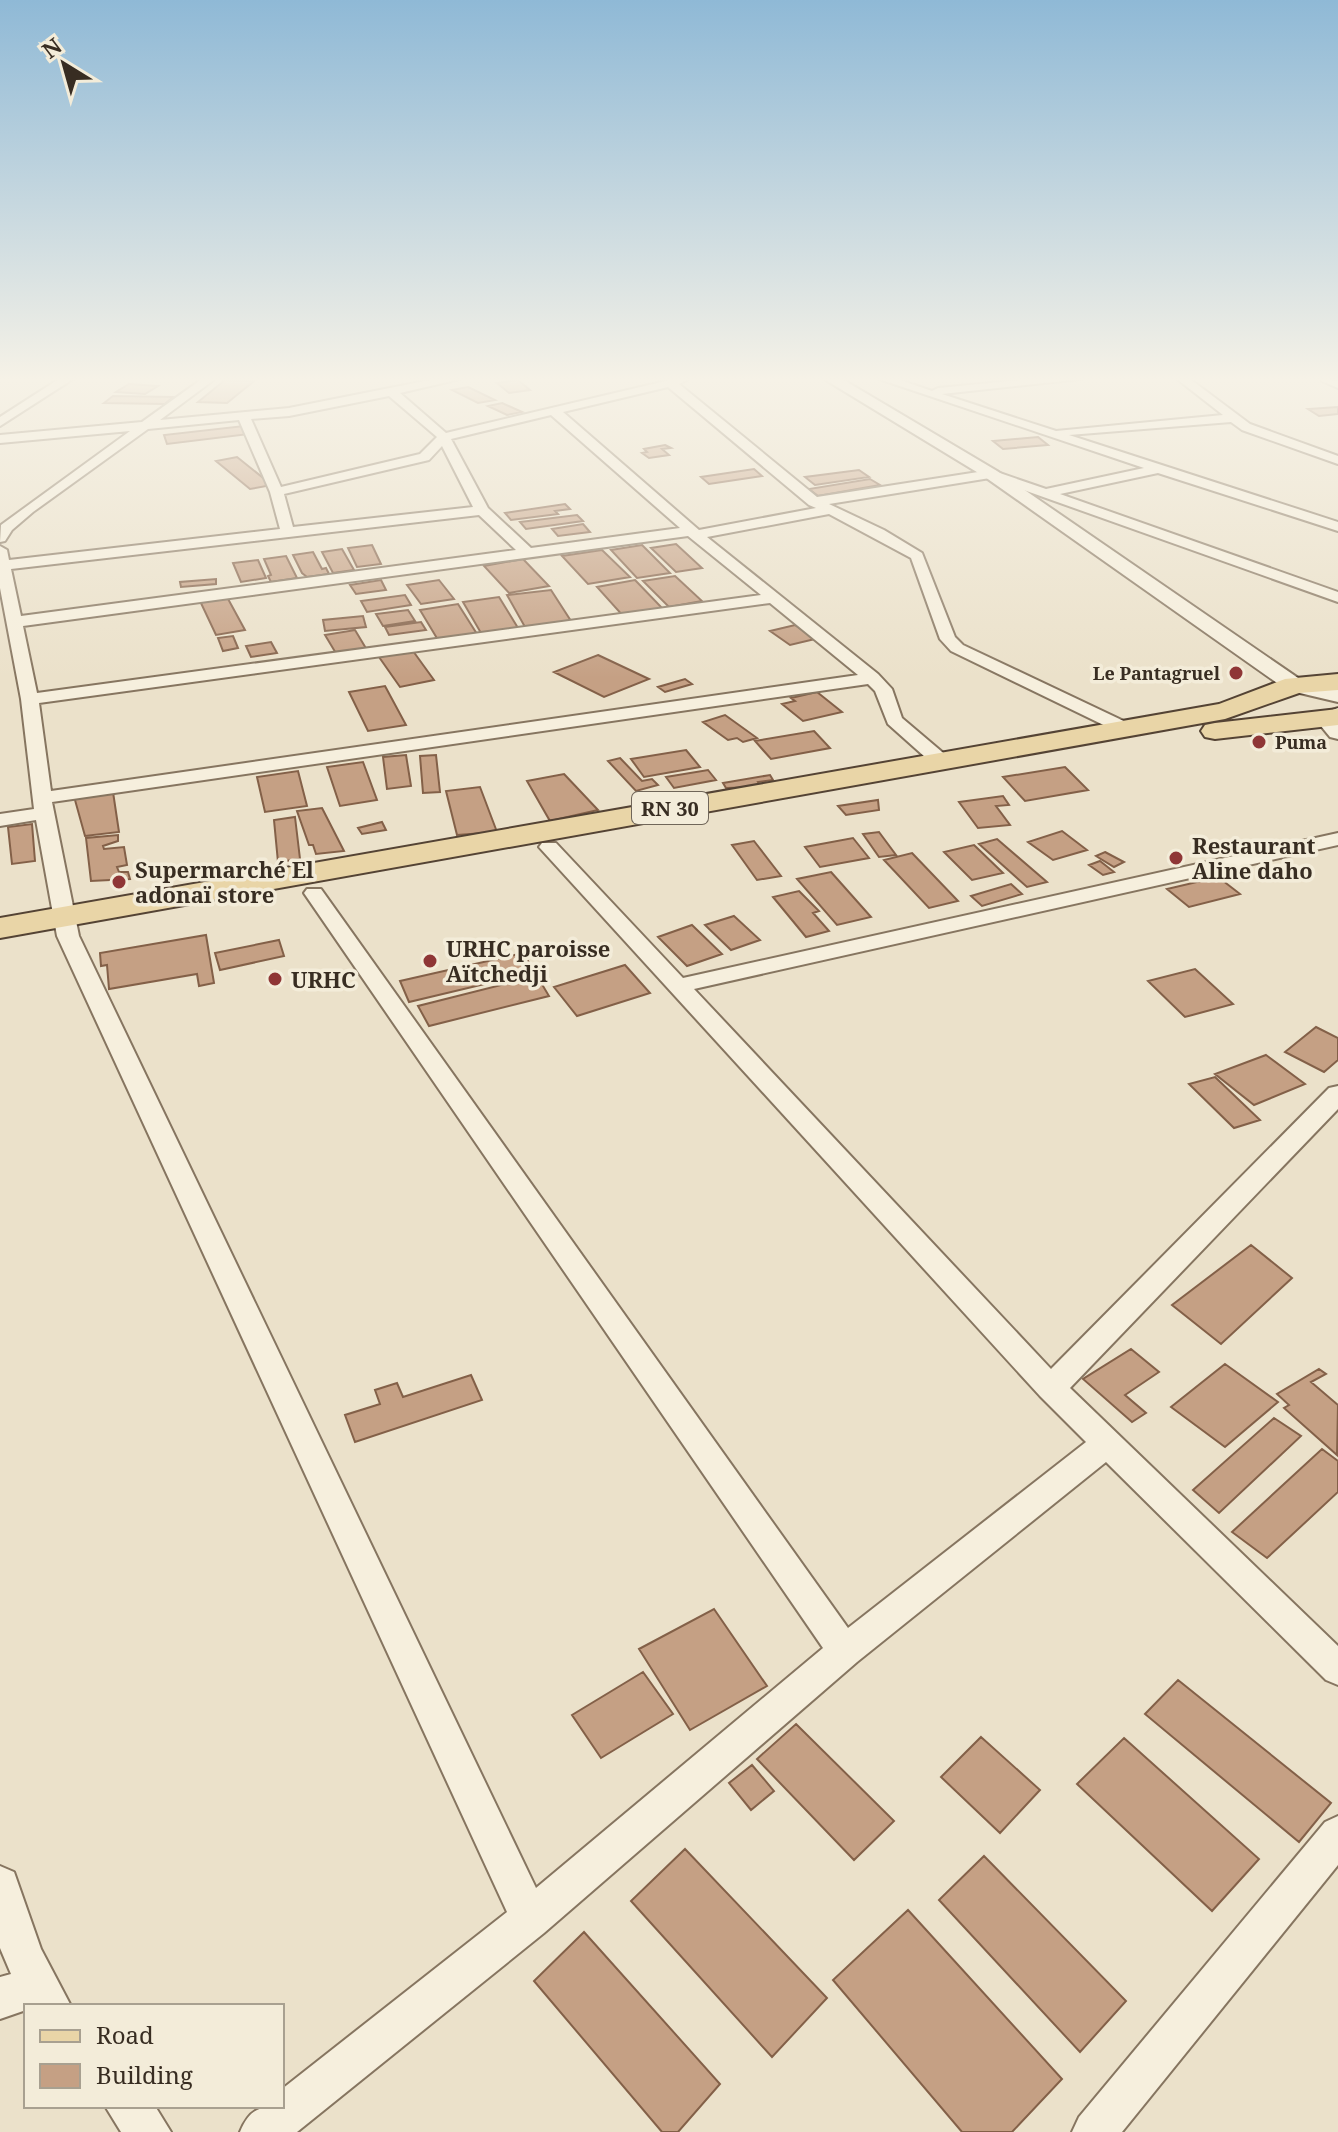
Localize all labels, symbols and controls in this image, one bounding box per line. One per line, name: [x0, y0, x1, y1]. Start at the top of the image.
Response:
north arrow: [24, 24, 104, 104]
text: N: [35, 30, 67, 64]
place label: Le Pantagruel: [1093, 661, 1221, 685]
marker: Le Pantagruel: [1227, 664, 1245, 682]
place label: Puma: [1275, 730, 1327, 754]
marker: Puma: [1250, 733, 1268, 751]
road number: RN 30: [632, 792, 708, 824]
place label: Restaurant Aline daho: [1192, 830, 1316, 885]
marker: Restaurant Aline daho: [1167, 849, 1185, 867]
place label: Supermarché El adonaï store: [135, 854, 314, 909]
marker: Supermarché El adonaï store: [110, 873, 128, 891]
place label: URHC paroisse Aïtchedji: [446, 933, 610, 988]
marker: URHC paroisse Aïtchedji: [421, 952, 439, 970]
place label: URHC: [291, 964, 356, 994]
marker: URHC: [266, 970, 284, 988]
legend: [24, 2004, 284, 2108]
text: Road: [96, 2018, 154, 2051]
text: Building: [96, 2058, 193, 2091]

